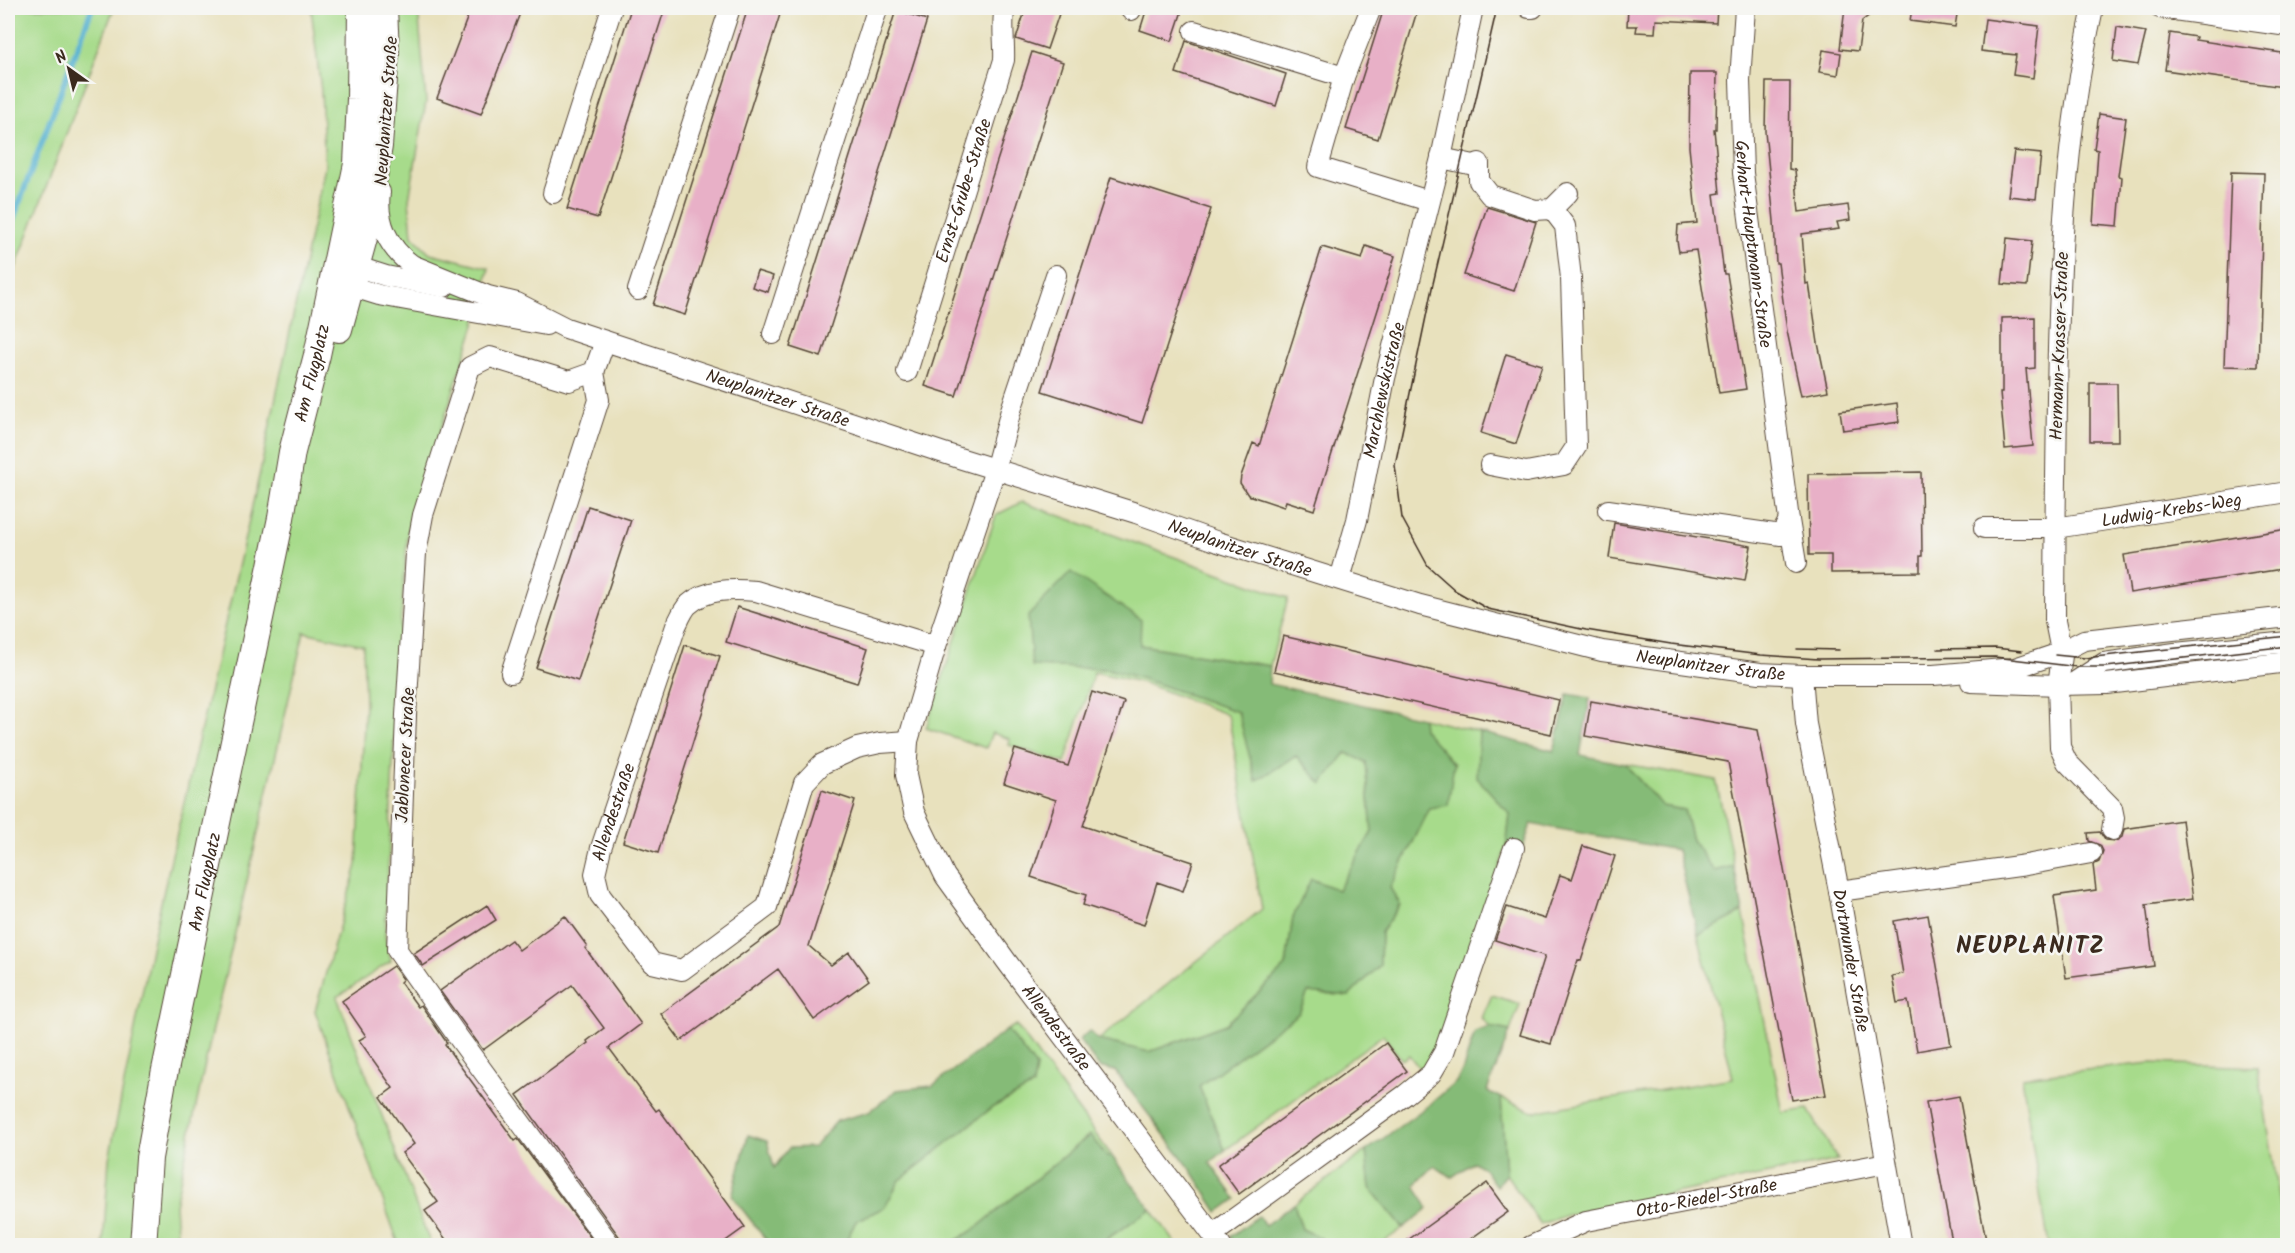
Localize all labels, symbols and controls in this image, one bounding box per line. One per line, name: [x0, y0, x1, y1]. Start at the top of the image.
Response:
street label: Neuplanitzer Straße: [368, 35, 407, 187]
north arrow: [39, 39, 99, 99]
text: N: [50, 45, 73, 71]
street label: Ernst-Grube-Straße: [929, 115, 1001, 267]
street label: Gerhart-Hauptmann-Straße: [1726, 140, 1779, 350]
street label: Hermann-Krasser-Straße: [2043, 251, 2078, 441]
street label: Marchlewskistraße: [1356, 319, 1415, 461]
street label: Am Flugplatz: [287, 322, 339, 426]
street label: Neuplanitzer Straße: [702, 362, 853, 437]
street label: Ludwig-Krebs-Weg: [2100, 486, 2244, 537]
street label: Neuplanitzer Straße: [1163, 512, 1315, 586]
street label: Neuplanitzer Straße: [1634, 643, 1786, 690]
street label: Jablonecer Straße: [388, 687, 425, 823]
street label: Allendestraße: [585, 760, 645, 865]
street label: Am Flugplatz: [182, 830, 231, 934]
street label: Dortmunder Straße: [1823, 887, 1876, 1035]
district label: NEUPLANITZ: [1956, 927, 2106, 966]
street label: Allendestraße: [1013, 979, 1097, 1078]
street label: Otto-Riedel-Straße: [1633, 1171, 1780, 1227]

